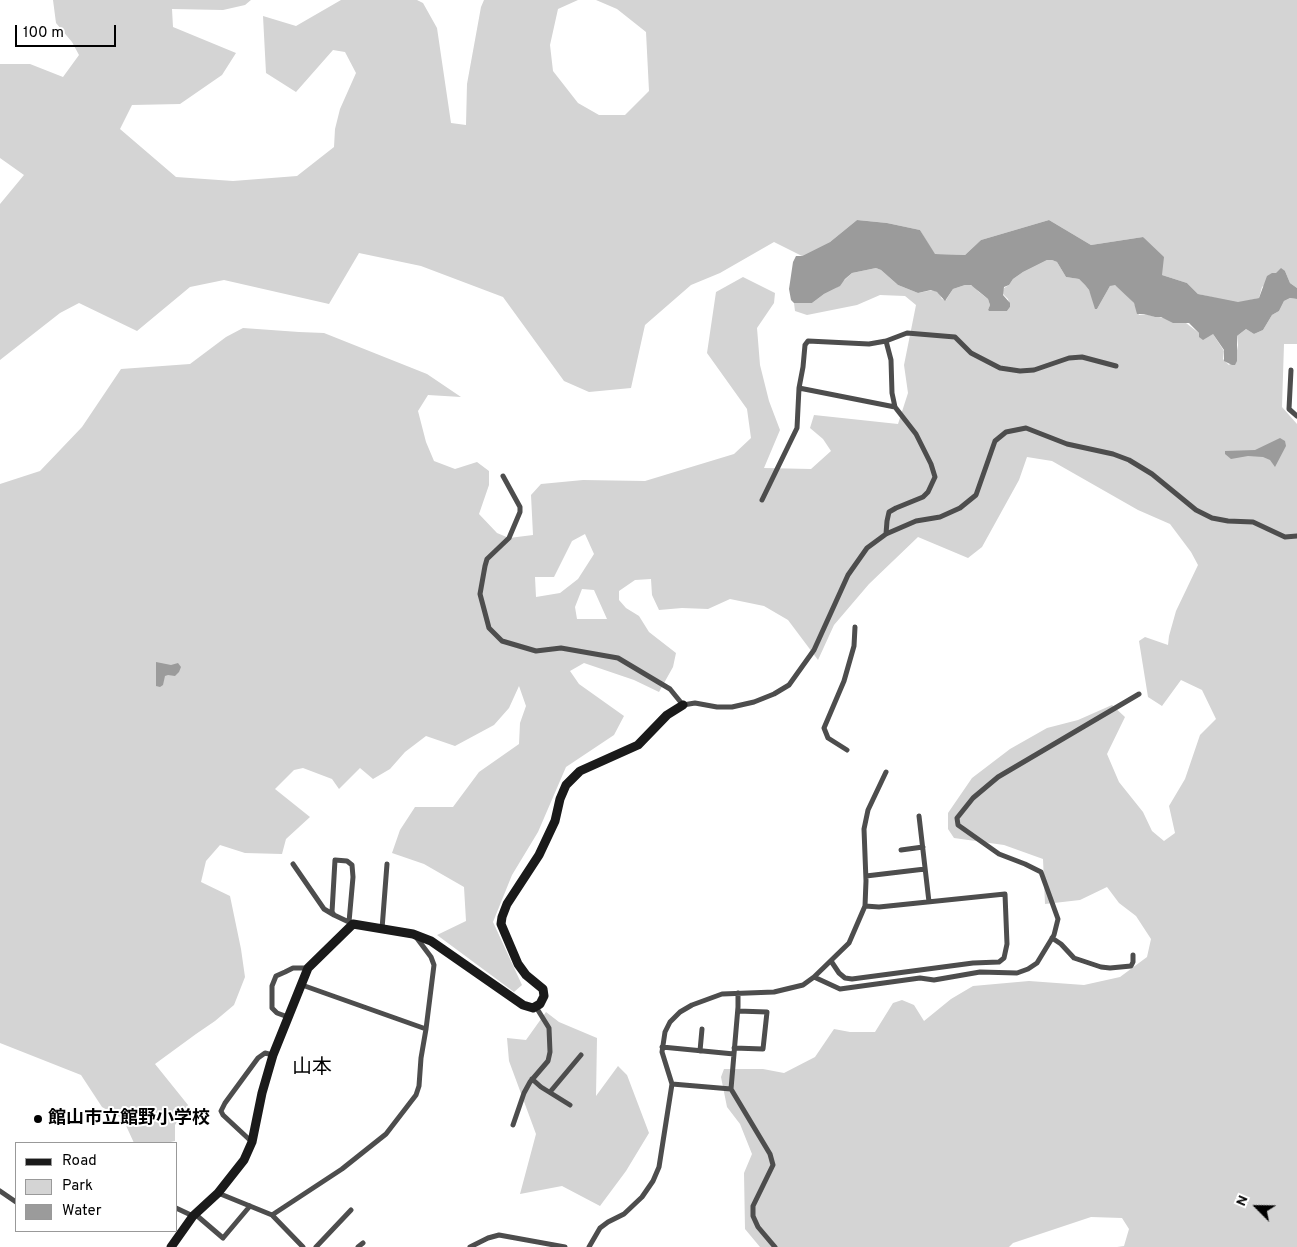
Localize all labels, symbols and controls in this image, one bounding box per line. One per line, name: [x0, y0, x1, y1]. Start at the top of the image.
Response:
scale bar: [18, 15, 119, 47]
text: 100 m: [23, 24, 64, 43]
district label: 山本: [292, 1057, 332, 1081]
place label: 館山市立館野小学校: [48, 1108, 210, 1130]
marker: 館山市立館野小学校: [32, 1113, 44, 1125]
legend: [15, 1142, 178, 1232]
text: Road: [62, 1152, 97, 1171]
text: Park: [62, 1177, 93, 1196]
north arrow: [1232, 1182, 1282, 1232]
text: N: [1233, 1193, 1253, 1209]
text: Water: [62, 1202, 101, 1221]

